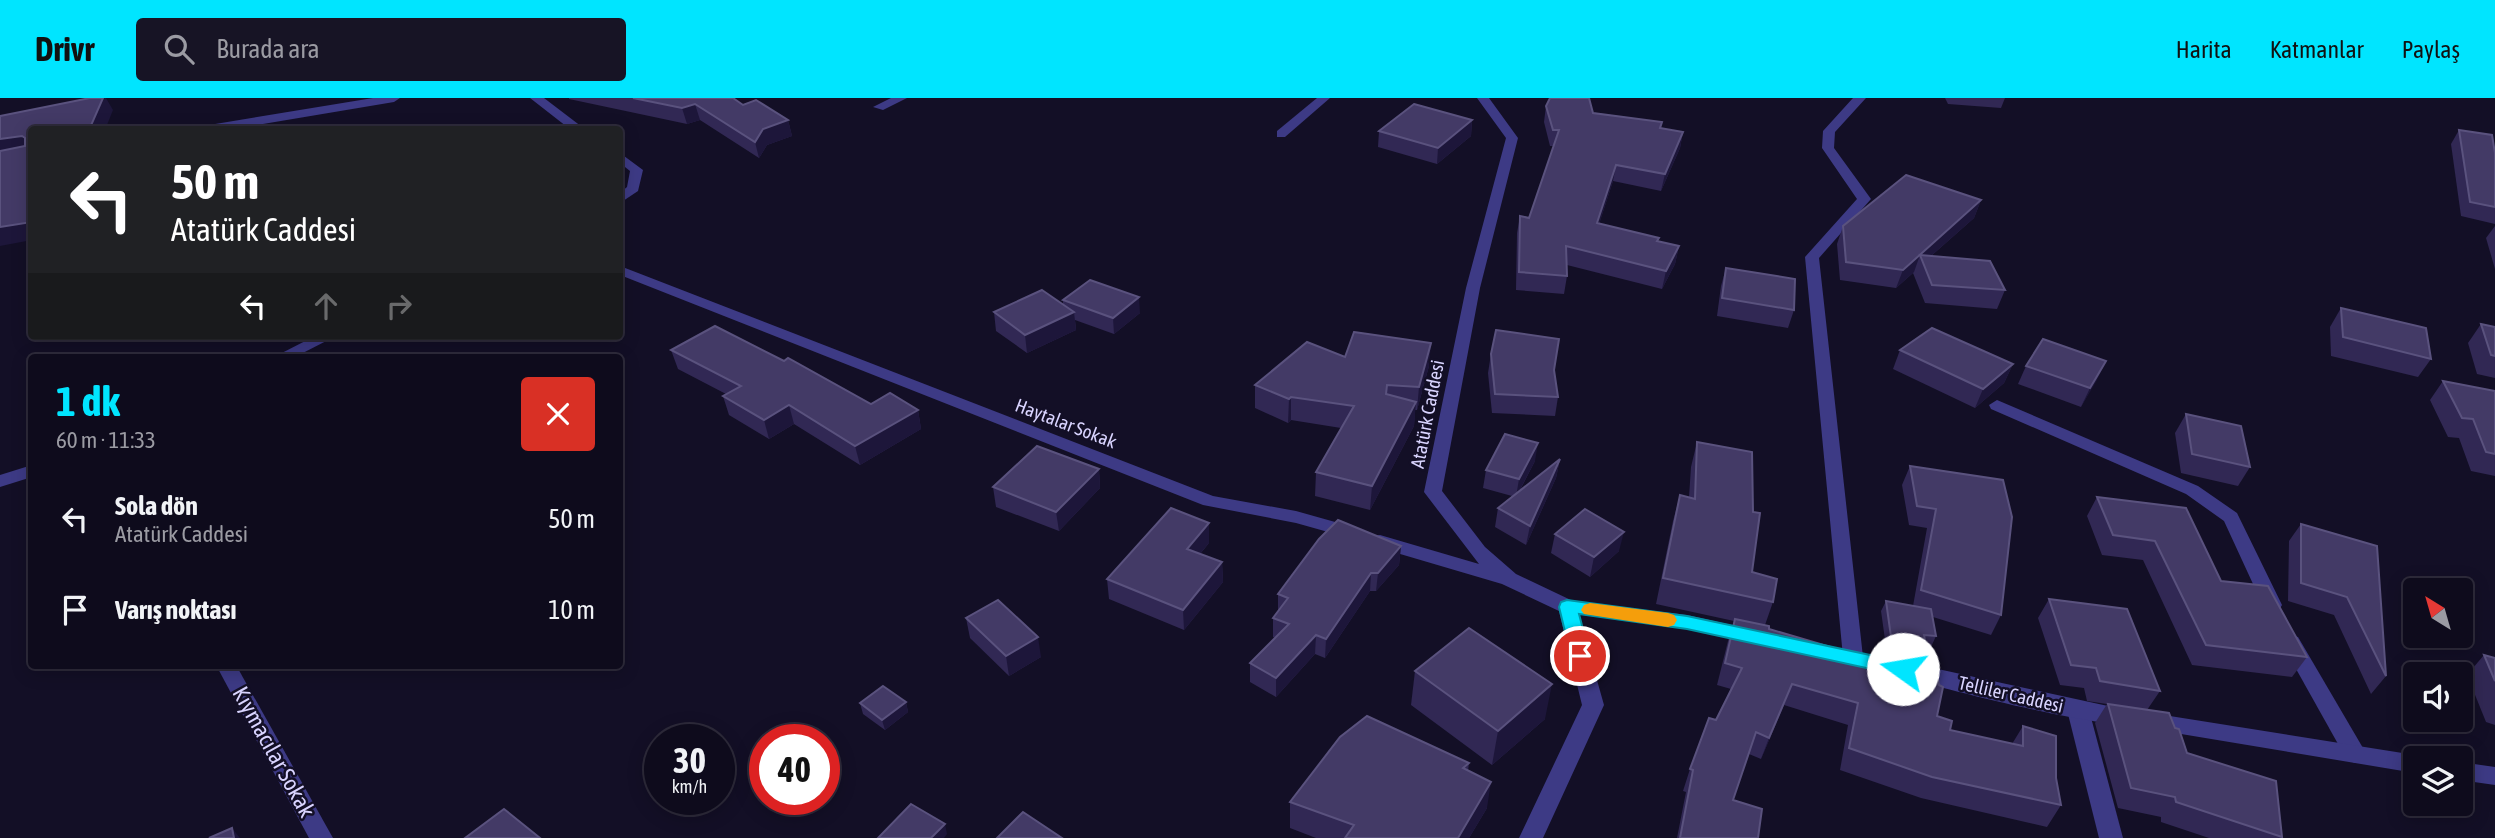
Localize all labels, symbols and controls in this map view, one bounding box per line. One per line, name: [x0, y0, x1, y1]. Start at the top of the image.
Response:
search box: [136, 18, 626, 81]
text: Drivr: [35, 30, 94, 68]
icon: search: [160, 30, 198, 68]
text: Burada ara: [216, 34, 320, 64]
text: Harita: [2176, 36, 2232, 63]
text: Katmanlar: [2270, 36, 2364, 63]
text: Paylaş: [2402, 36, 2460, 63]
text: 50 m: [171, 153, 259, 209]
icon: left: [56, 154, 147, 245]
text: Atatürk Caddesi: [171, 211, 356, 248]
icon: left: [234, 287, 272, 325]
icon: ahead: [307, 287, 345, 325]
icon: right: [380, 287, 418, 325]
street label: Atatürk Caddesi: [1406, 358, 1448, 470]
text: 1 dk: [56, 377, 120, 425]
button: close: [521, 377, 595, 451]
street label: Haytalar Sokak: [1012, 394, 1120, 453]
text: 60 m · 11:33: [56, 427, 156, 453]
text: Sola dön: [115, 491, 198, 521]
icon: left: [56, 500, 94, 538]
text: 50 m: [548, 504, 595, 534]
text: Atatürk Caddesi: [115, 521, 248, 547]
north arrow: [2403, 578, 2473, 648]
map controls: [2403, 578, 2473, 816]
icon: arrive: [56, 591, 94, 629]
text: Varış noktası: [115, 595, 236, 625]
text: 10 m: [548, 595, 595, 625]
pin: [1550, 626, 1610, 686]
position arrow: [1866, 632, 1940, 706]
icon: arrive: [1561, 637, 1599, 675]
button: sound: [2403, 662, 2473, 732]
street label: Telliler Caddesi: [1956, 671, 2066, 717]
street label: Kıymacılar Sokak: [227, 682, 321, 822]
speed limit sign: 40: [749, 724, 840, 815]
text: 30: [673, 740, 706, 780]
button: layers: [2403, 746, 2473, 816]
text: km/h: [672, 776, 707, 797]

